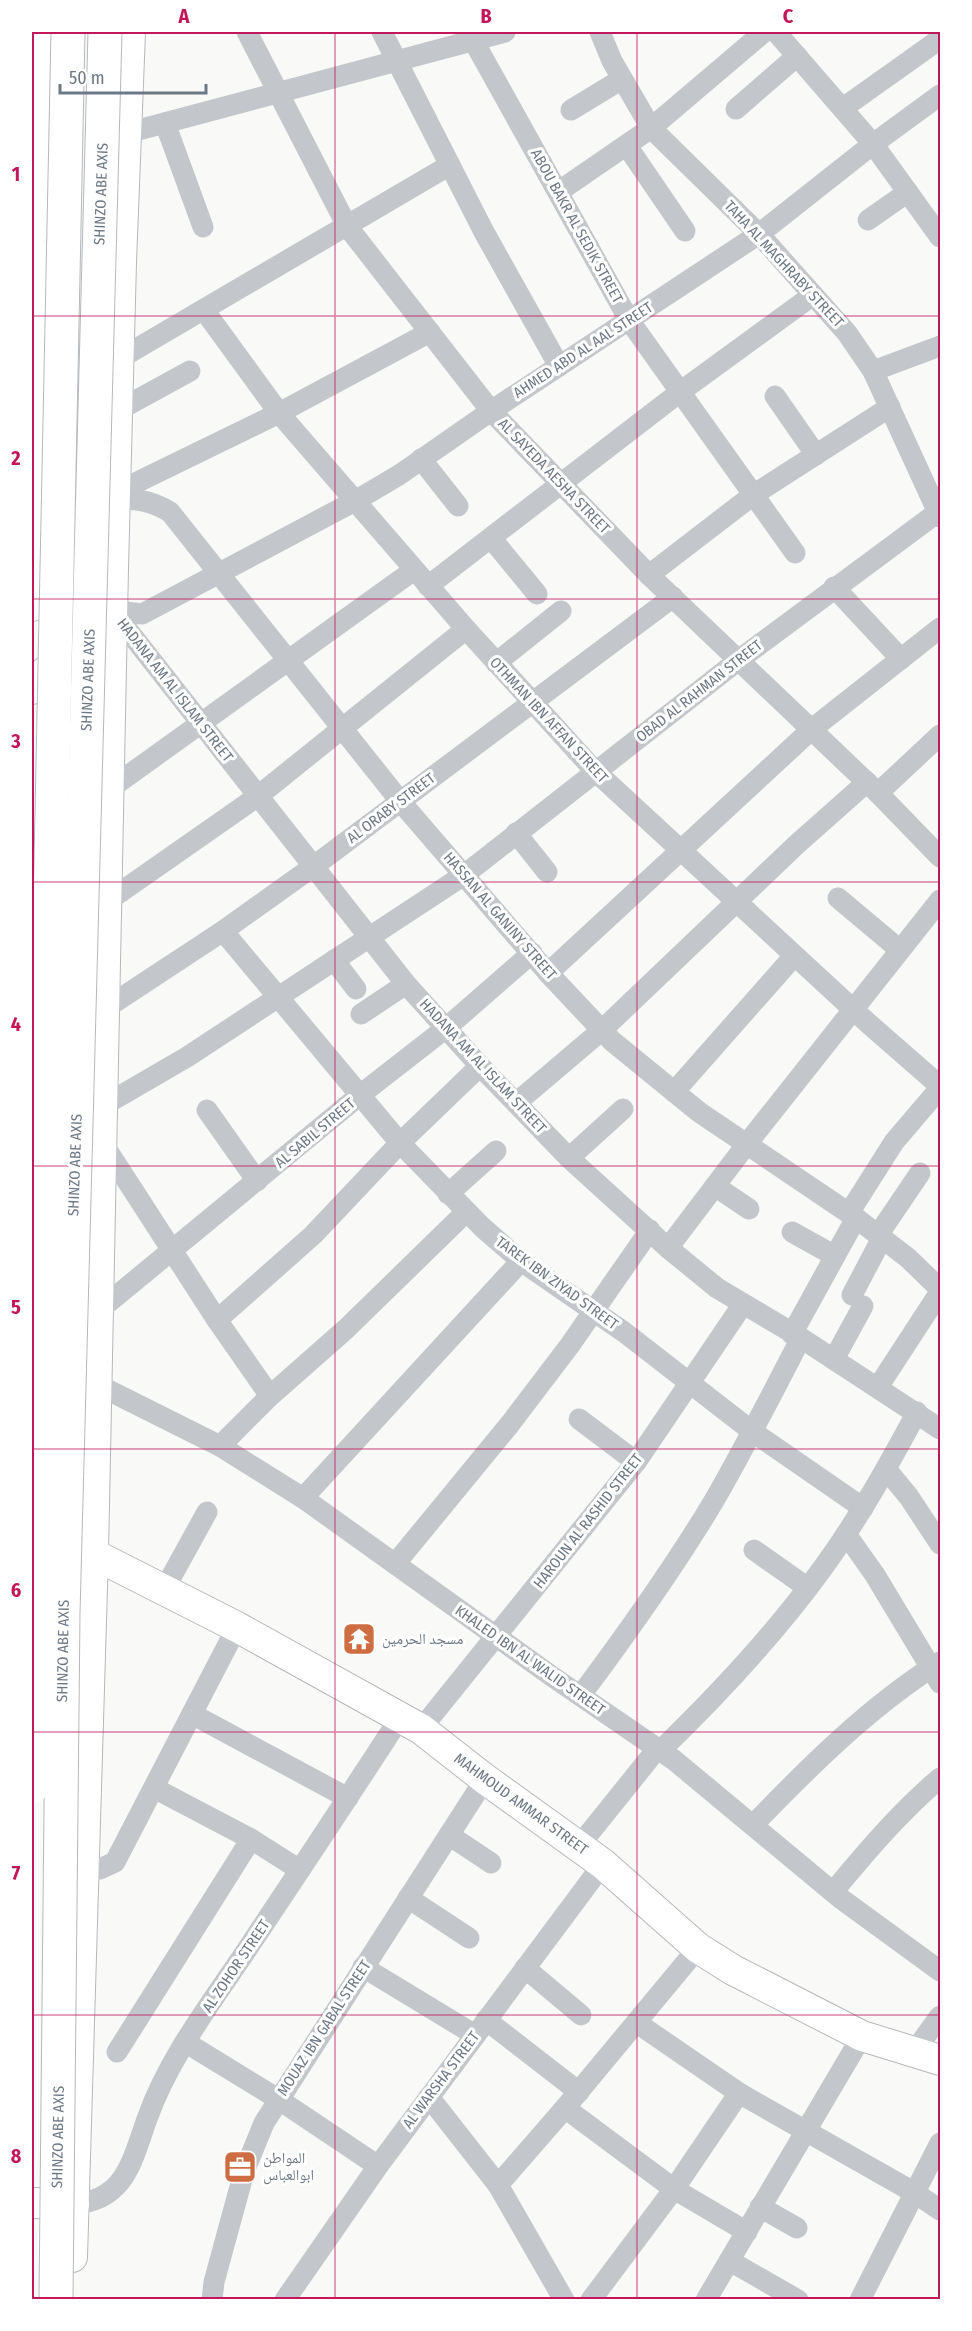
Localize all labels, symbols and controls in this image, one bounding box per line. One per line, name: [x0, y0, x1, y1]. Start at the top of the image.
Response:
text: A: [178, 4, 191, 28]
text: B: [480, 4, 492, 28]
text: C: [783, 4, 794, 28]
scale bar: [60, 57, 206, 95]
text: 50 m: [69, 67, 105, 89]
street label: SHINZO ABE AXIS: [90, 142, 112, 246]
street label: ABOU BAKR AL SEDIK STREET: [527, 146, 627, 306]
text: 1: [12, 162, 20, 186]
street label: TAHA AL MAGHRABY STREET: [721, 197, 848, 331]
street label: AHMED ABD AL AAL STREET: [510, 298, 656, 402]
street label: AL SAYEDA AESHA STREET: [494, 415, 614, 537]
text: 2: [10, 446, 21, 470]
street label: HADANA AM AL ISLAM STREET: [113, 615, 237, 765]
street label: SHINZO ABE AXIS: [77, 628, 99, 732]
street label: OBAD AL RAHMAN STREET: [632, 636, 766, 746]
street label: OTHMAN IBN AFFAN STREET: [486, 654, 612, 786]
text: 3: [10, 729, 21, 753]
street label: AL ORABY STREET: [343, 769, 439, 847]
street label: HASSAN AL GANINY STREET: [440, 849, 560, 983]
street label: HADANA AM AL ISLAM STREET: [416, 995, 550, 1137]
text: 4: [11, 1012, 21, 1036]
street label: AL SABIL STREET: [271, 1094, 359, 1172]
street label: SHINZO ABE AXIS: [64, 1113, 86, 1217]
street label: TAREK IBN ZIYAD STREET: [492, 1233, 622, 1333]
text: 5: [11, 1295, 21, 1319]
street label: HAROUN AL RASHID STREET: [530, 1450, 646, 1592]
text: 6: [11, 1578, 21, 1602]
street label: SHINZO ABE AXIS: [53, 1600, 73, 1702]
street label: KHALED IBN AL WALID STREET: [452, 1601, 608, 1719]
temple icon: مسجد الحرمين: [341, 1621, 377, 1657]
place label: مسجد الحرمين: [382, 1630, 463, 1649]
street label: MAHMOUD AMMAR STREET: [451, 1749, 591, 1859]
text: 7: [12, 1861, 21, 1885]
street label: AL ZOHOR STREET: [198, 1916, 274, 2016]
street label: MOUAZ IBN GABAL STREET: [273, 1957, 375, 2099]
street label: AL WARSHA STREET: [399, 2028, 483, 2132]
street label: SHINZO ABE AXIS: [48, 2086, 68, 2188]
text: 8: [11, 2144, 22, 2168]
office icon: المواطن ابوالعباس: [222, 2149, 258, 2185]
place label: المواطن ابوالعباس: [263, 2149, 314, 2185]

